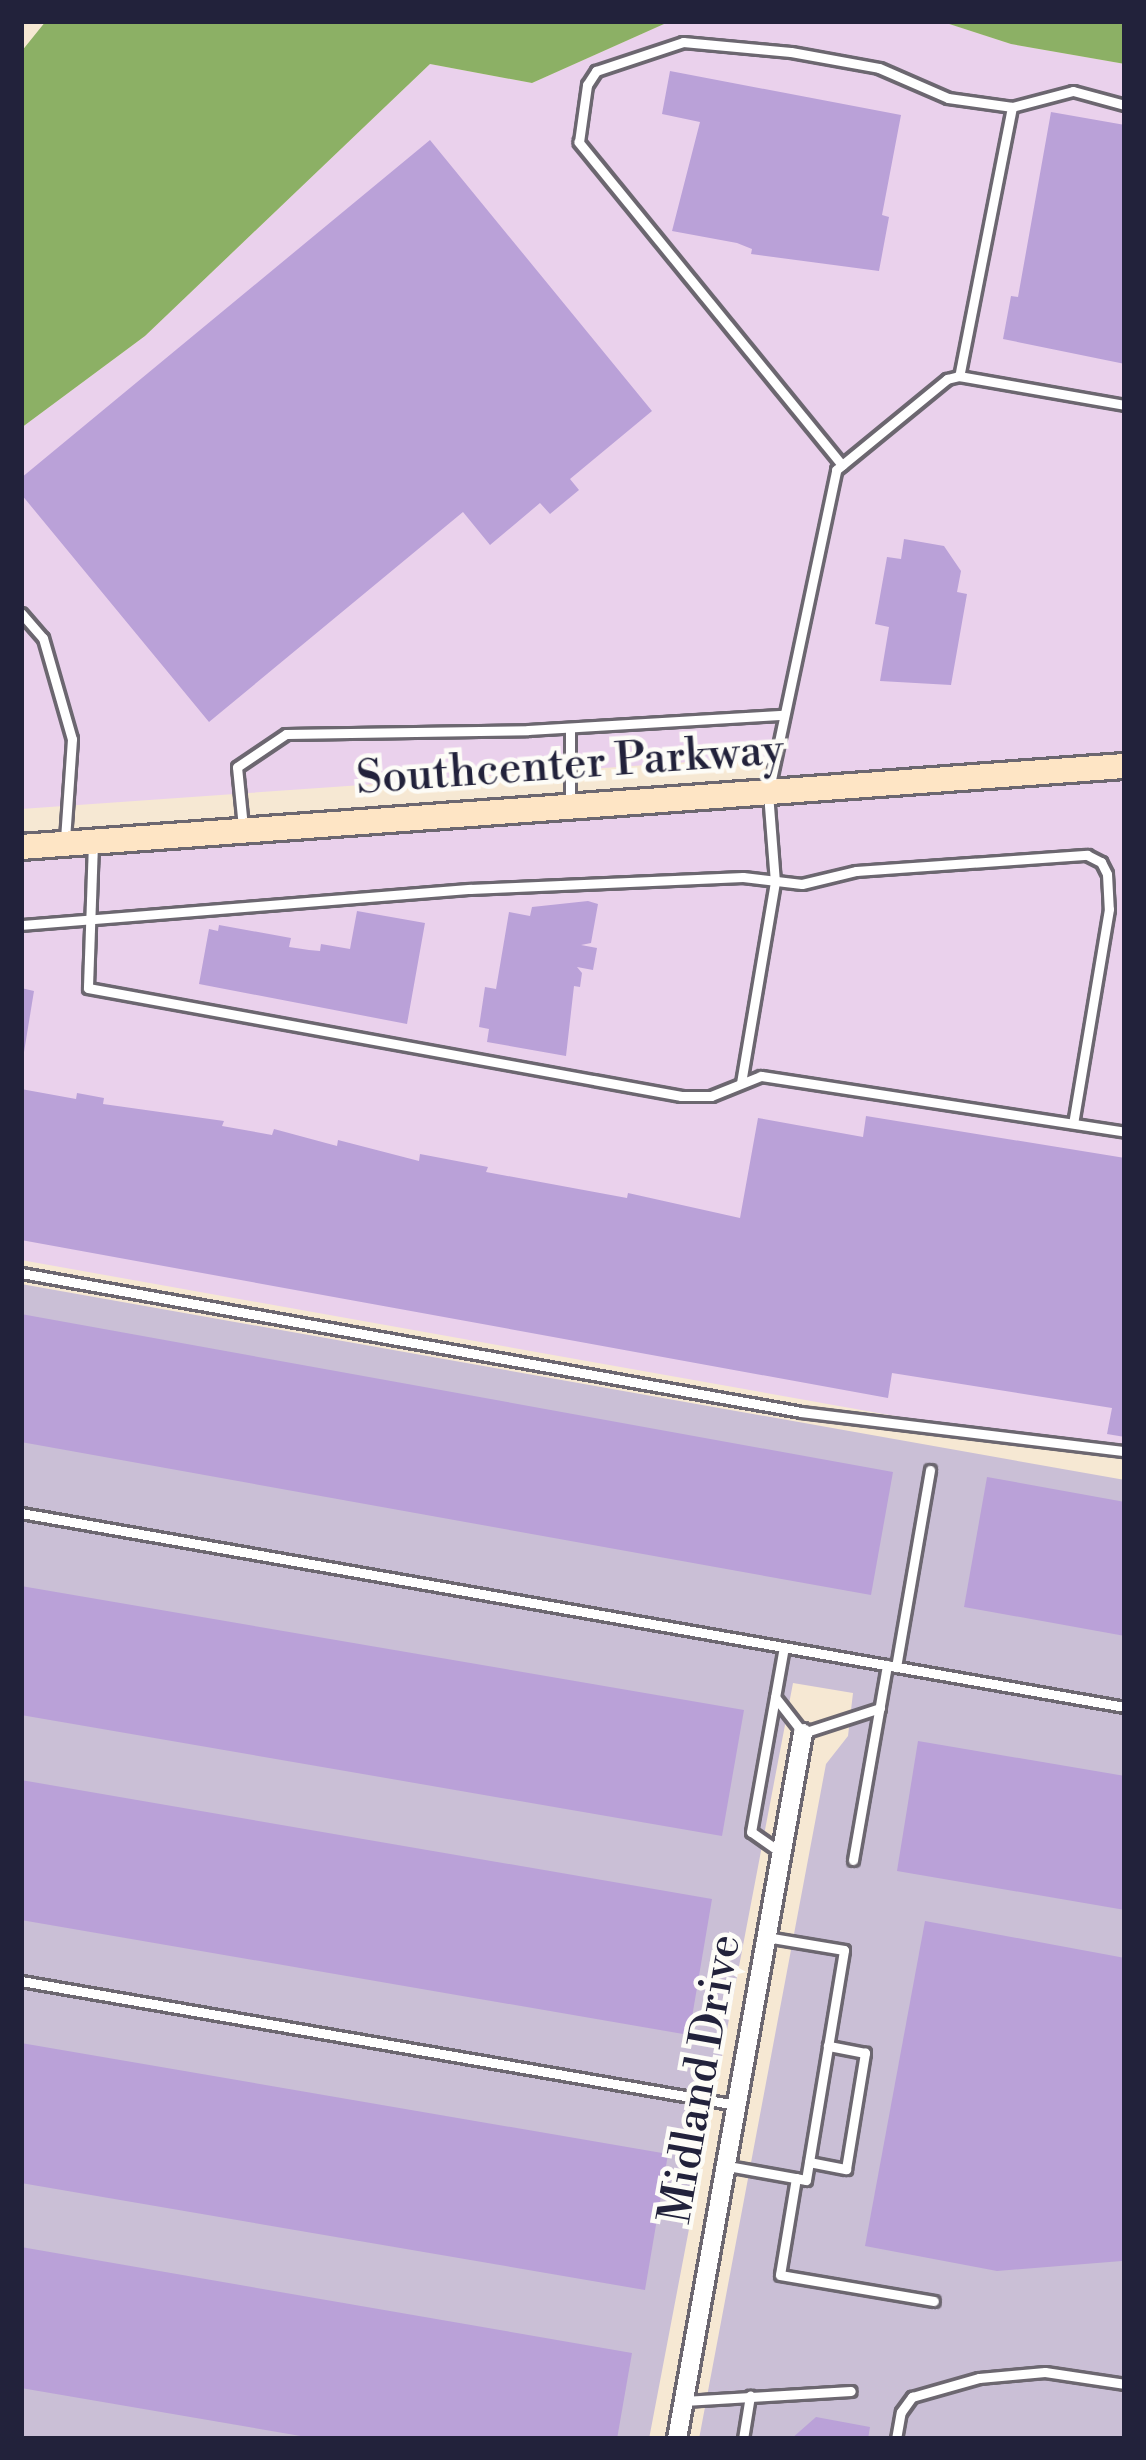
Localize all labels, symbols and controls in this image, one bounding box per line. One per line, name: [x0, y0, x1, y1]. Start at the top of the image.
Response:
street label: Southcenter Parkway: [354, 723, 786, 807]
street label: Midland Drive: [649, 1930, 753, 2228]

